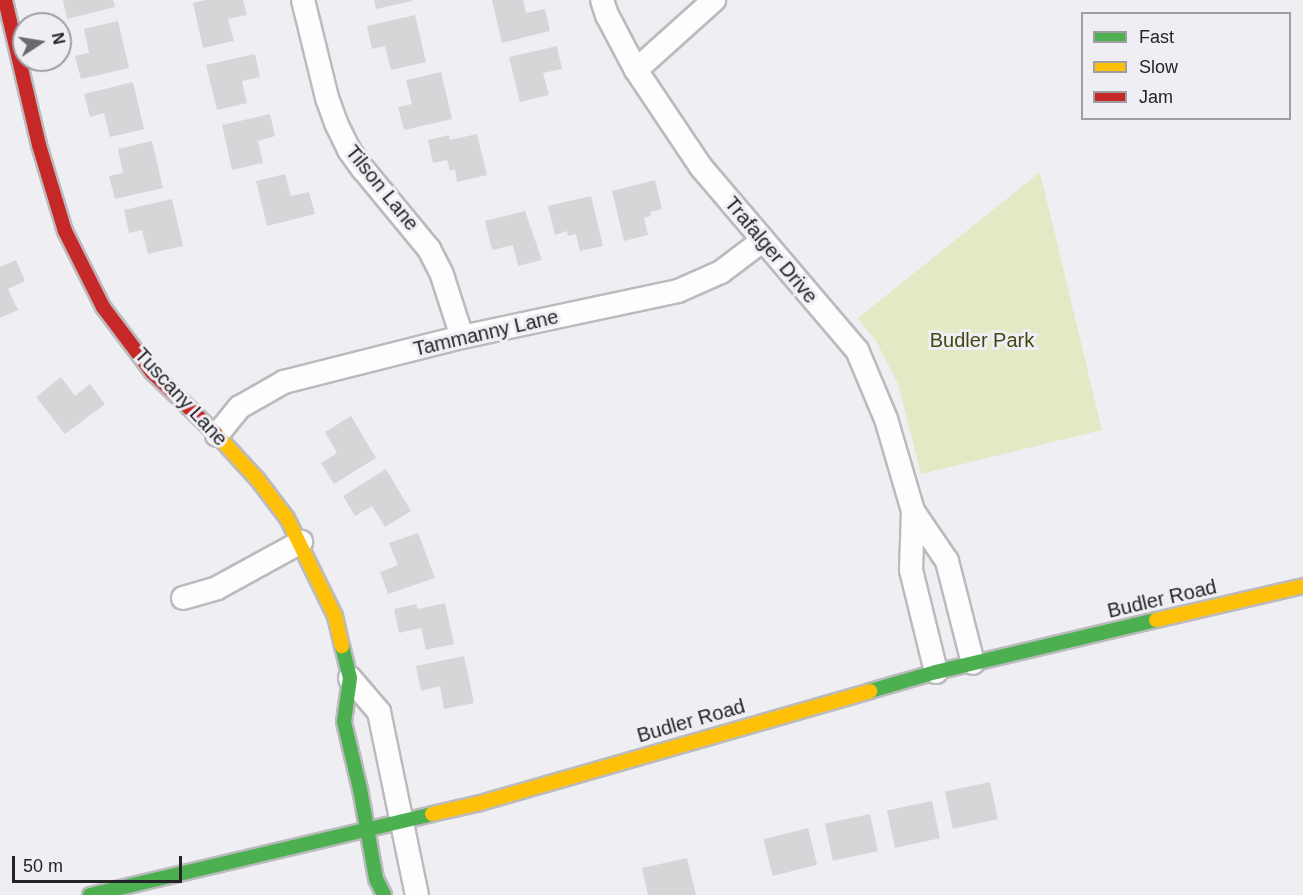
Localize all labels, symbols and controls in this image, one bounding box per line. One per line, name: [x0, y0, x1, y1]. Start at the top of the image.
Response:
north arrow: [12, 12, 72, 72]
legend: [1081, 12, 1291, 120]
text: Fast: [1139, 27, 1174, 47]
text: N: [49, 31, 68, 46]
text: Slow: [1139, 57, 1178, 77]
text: Jam: [1139, 87, 1173, 107]
street label: Tilson Lane: [340, 141, 424, 235]
street label: Trafalger Drive: [720, 192, 822, 308]
street label: Tammanny Lane: [411, 305, 561, 361]
park label: Budler Park: [930, 328, 1034, 352]
street label: Tuscany Lane: [130, 343, 232, 451]
street label: Budler Road: [1105, 575, 1219, 623]
street label: Budler Road: [634, 694, 748, 748]
scale bar: [15, 844, 184, 882]
text: 50 m: [23, 856, 63, 876]

